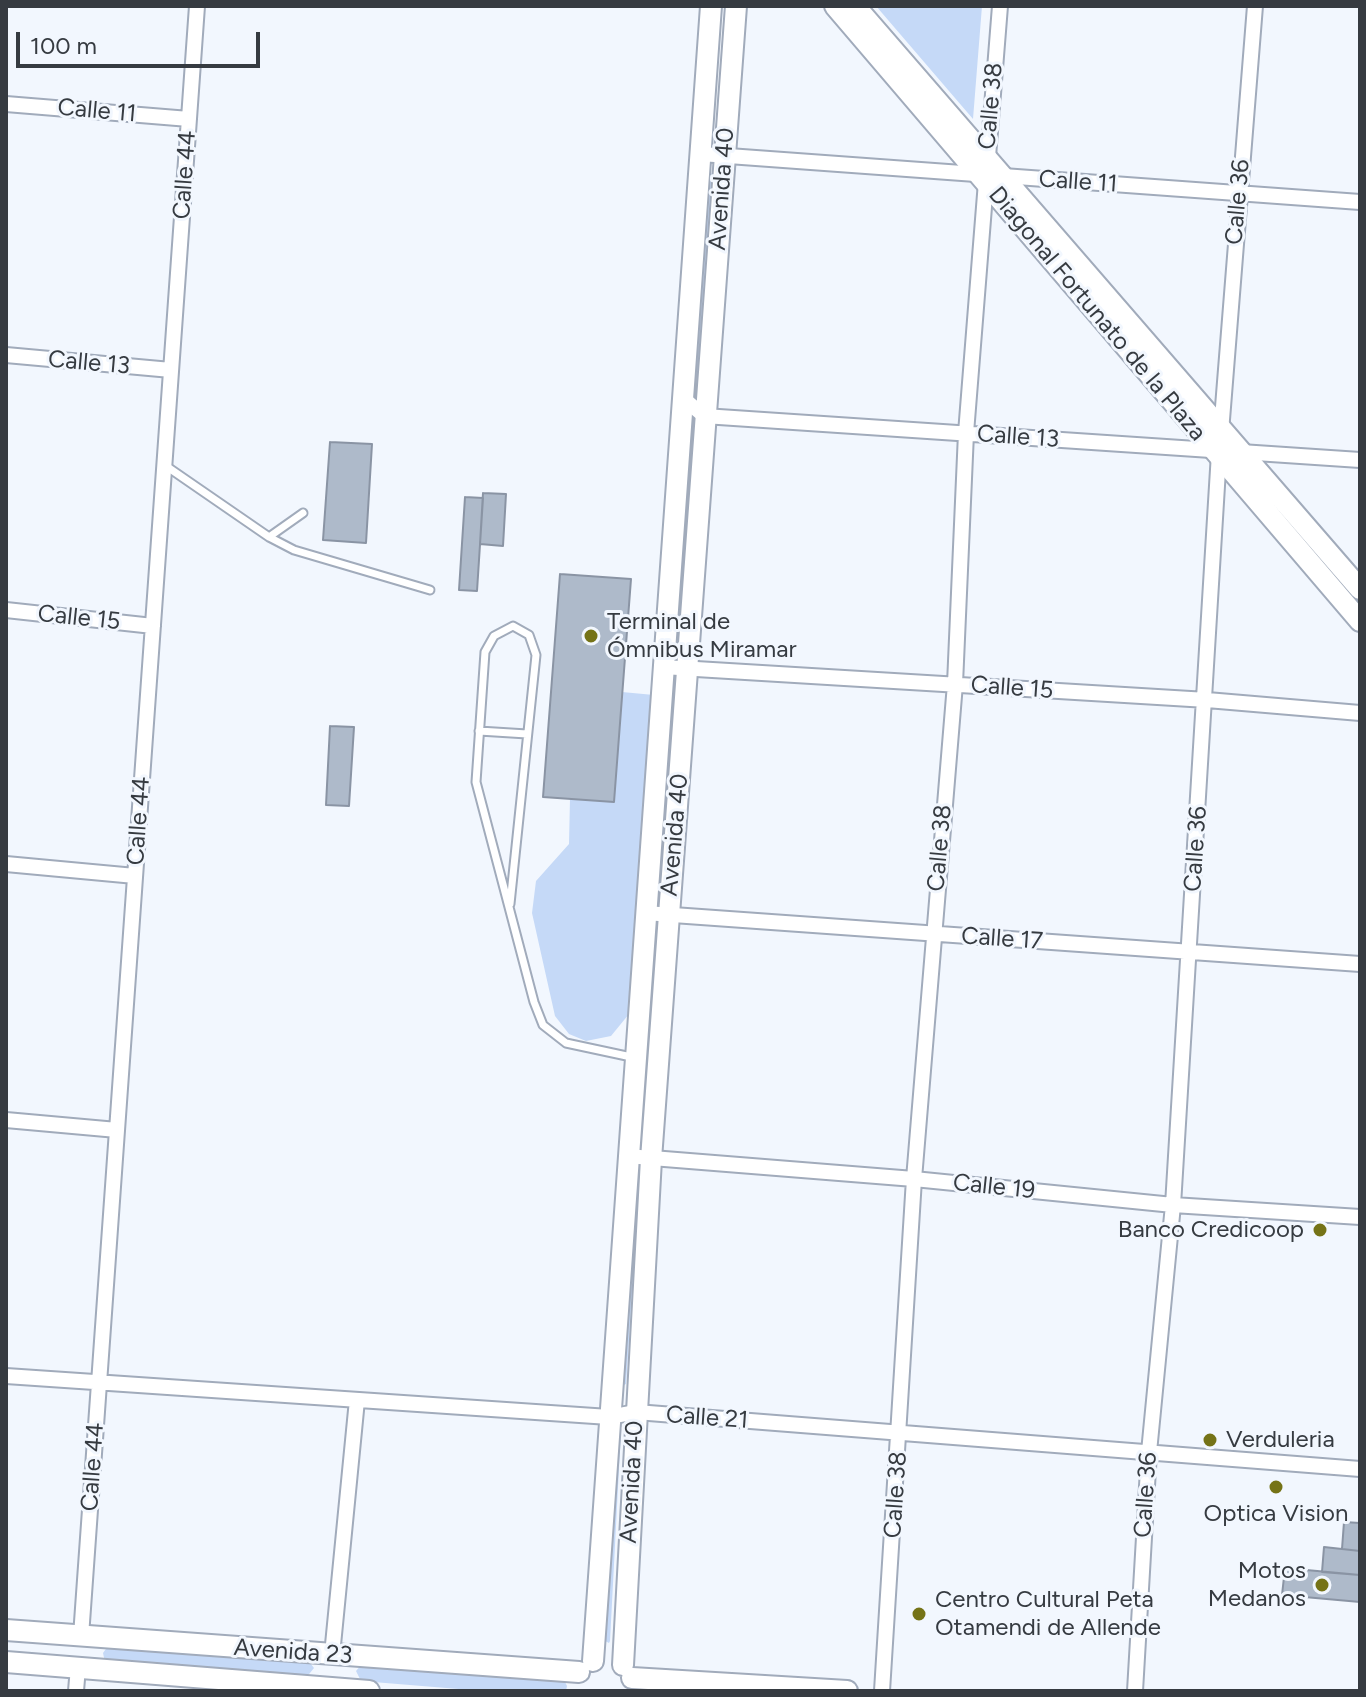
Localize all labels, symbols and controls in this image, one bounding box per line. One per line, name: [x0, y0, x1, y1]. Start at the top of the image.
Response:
scale bar: [20, 16, 264, 66]
text: 100 m: [30, 31, 97, 60]
street label: Calle 38: [973, 61, 1009, 151]
street label: Calle 11: [56, 93, 138, 129]
street label: Avenida 40: [703, 127, 741, 251]
street label: Calle 44: [168, 130, 202, 220]
street label: Calle 36: [1220, 158, 1256, 246]
street label: Calle 11: [1038, 165, 1118, 199]
street label: Diagonal Fortunato de la Plaza: [982, 181, 1212, 447]
street label: Calle 13: [47, 345, 131, 381]
street label: Calle 13: [976, 420, 1060, 454]
street label: Calle 15: [36, 599, 122, 637]
place label: Terminal de Ómnibus Miramar: [607, 608, 797, 664]
marker: Terminal de Ómnibus Miramar: [582, 627, 600, 645]
street label: Calle 15: [970, 671, 1054, 705]
street label: Avenida 40: [655, 773, 695, 897]
street label: Calle 44: [122, 776, 156, 866]
street label: Calle 38: [922, 803, 958, 893]
street label: Calle 36: [1179, 805, 1213, 893]
street label: Calle 17: [960, 922, 1044, 956]
street label: Calle 19: [951, 1168, 1037, 1206]
place label: Banco Credicoop: [1118, 1216, 1304, 1244]
marker: Banco Credicoop: [1311, 1221, 1329, 1239]
street label: Calle 21: [665, 1401, 749, 1435]
street label: Avenida 40: [614, 1420, 650, 1544]
street label: Calle 44: [76, 1422, 110, 1512]
place label: Verduleria: [1226, 1426, 1335, 1454]
marker: Verduleria: [1201, 1431, 1219, 1449]
street label: Calle 38: [879, 1451, 913, 1539]
street label: Calle 36: [1129, 1451, 1163, 1539]
marker: Optica Vision: [1267, 1478, 1285, 1496]
place label: Optica Vision: [1204, 1500, 1348, 1528]
place label: Motos Medanos: [1208, 1557, 1306, 1613]
marker: Motos Medanos: [1313, 1576, 1331, 1594]
place label: Centro Cultural Peta Otamendi de Allende: [935, 1586, 1161, 1642]
marker: Centro Cultural Peta Otamendi de Allende: [910, 1605, 928, 1623]
street label: Avenida 23: [233, 1633, 353, 1671]

